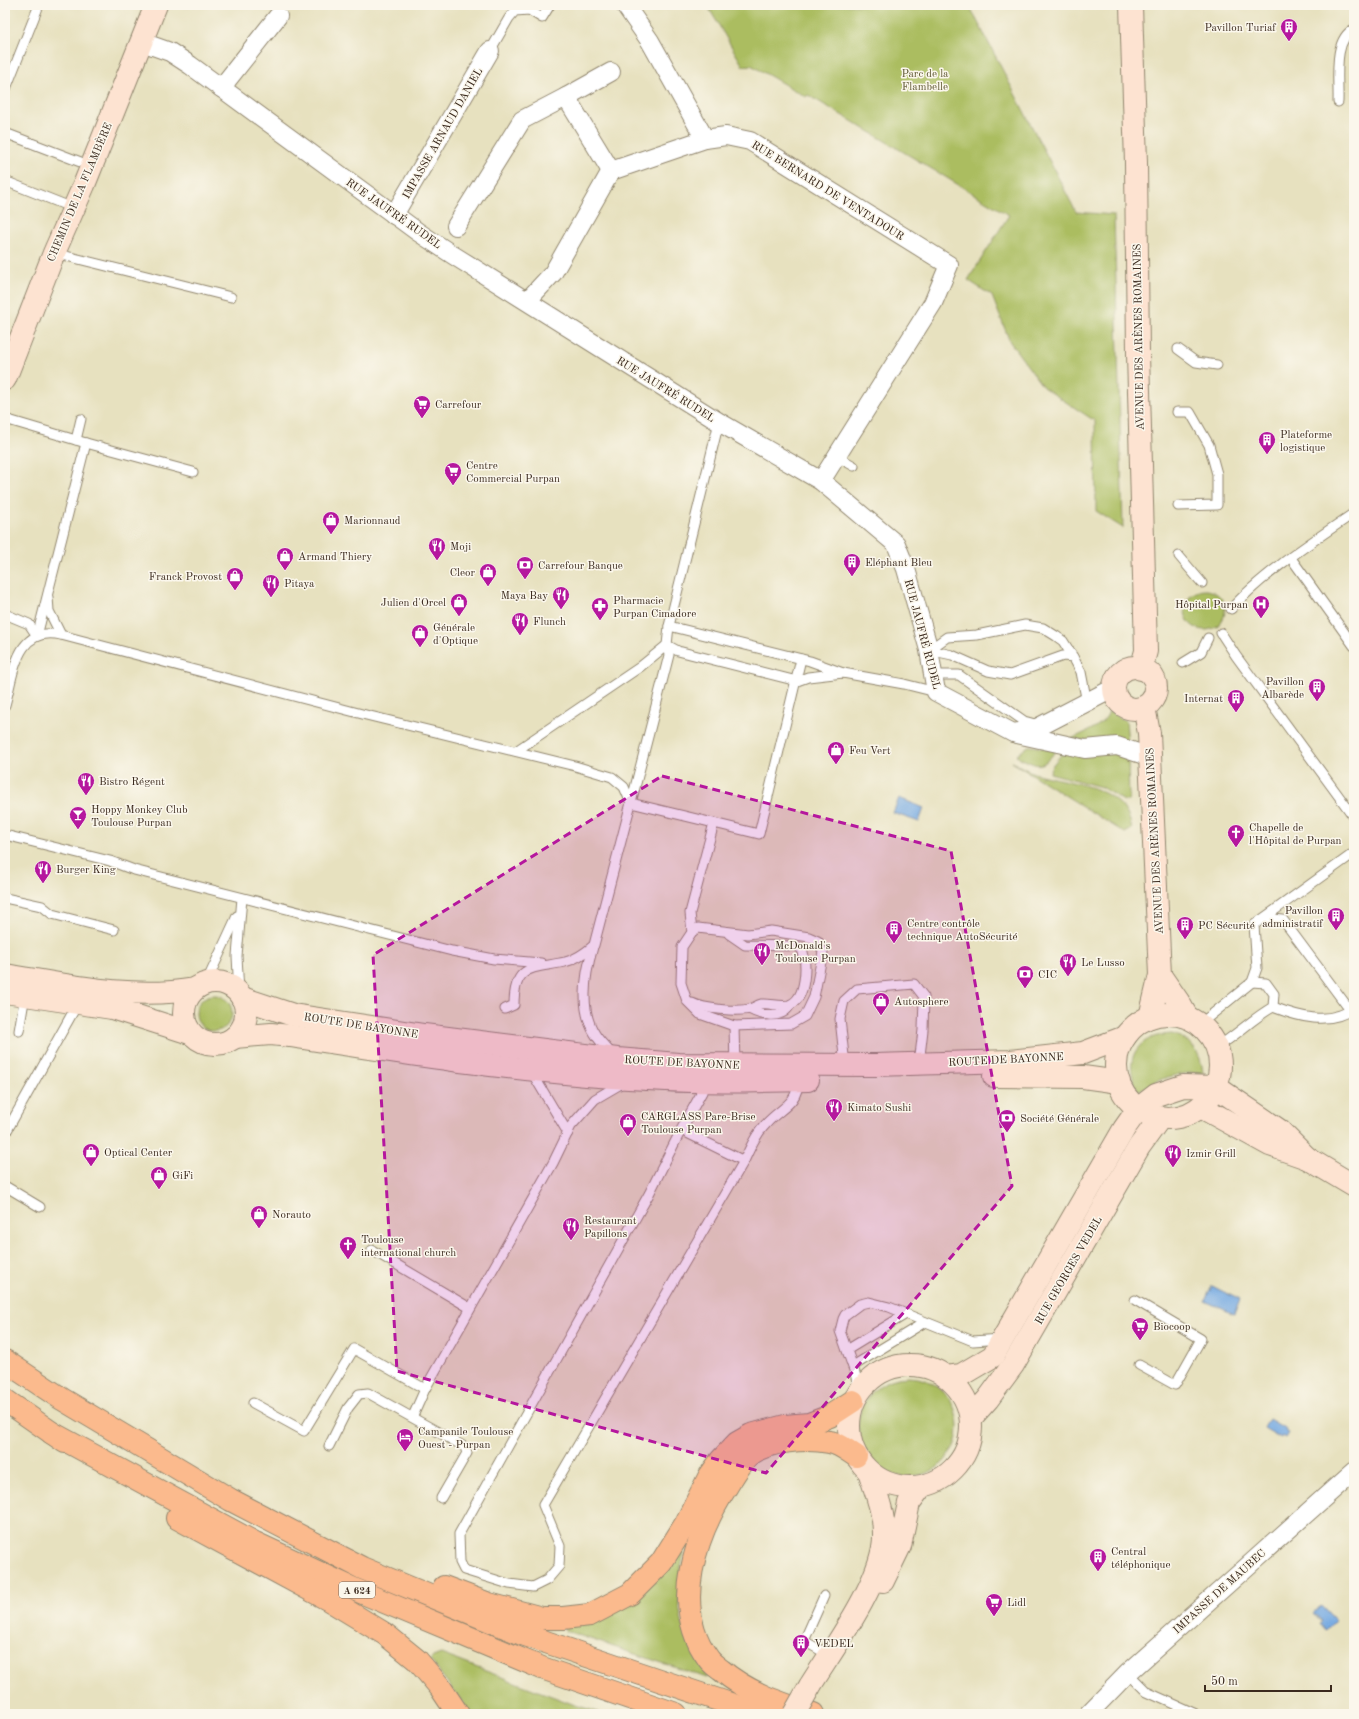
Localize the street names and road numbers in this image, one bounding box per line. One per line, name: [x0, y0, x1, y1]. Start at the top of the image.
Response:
street label: IMPASSE ARNAUD DANIEL: [401, 66, 485, 201]
street label: CHEMIN DE LA FLAMBÈRE: [44, 121, 115, 264]
street label: RUE BERNARD DE VENTADOUR: [749, 140, 905, 243]
street label: RUE JAUFRÉ RUDEL: [343, 175, 444, 251]
street label: AVENUE DES ARÈNES ROMAINES: [1130, 243, 1147, 430]
street label: RUE JAUFRÉ RUDEL: [614, 354, 717, 425]
street label: RUE JAUFRÉ RUDEL: [902, 578, 944, 691]
street label: AVENUE DES ARÈNES ROMAINES: [1143, 747, 1166, 935]
street label: ROUTE DE BAYONNE: [303, 1012, 419, 1041]
street label: ROUTE DE BAYONNE: [948, 1052, 1064, 1069]
street label: ROUTE DE BAYONNE: [624, 1055, 740, 1072]
street label: RUE GEORGES VEDEL: [1034, 1215, 1105, 1327]
street label: IMPASSE DE MAUBEC: [1172, 1548, 1268, 1636]
road number: A 624: [339, 1582, 375, 1598]

